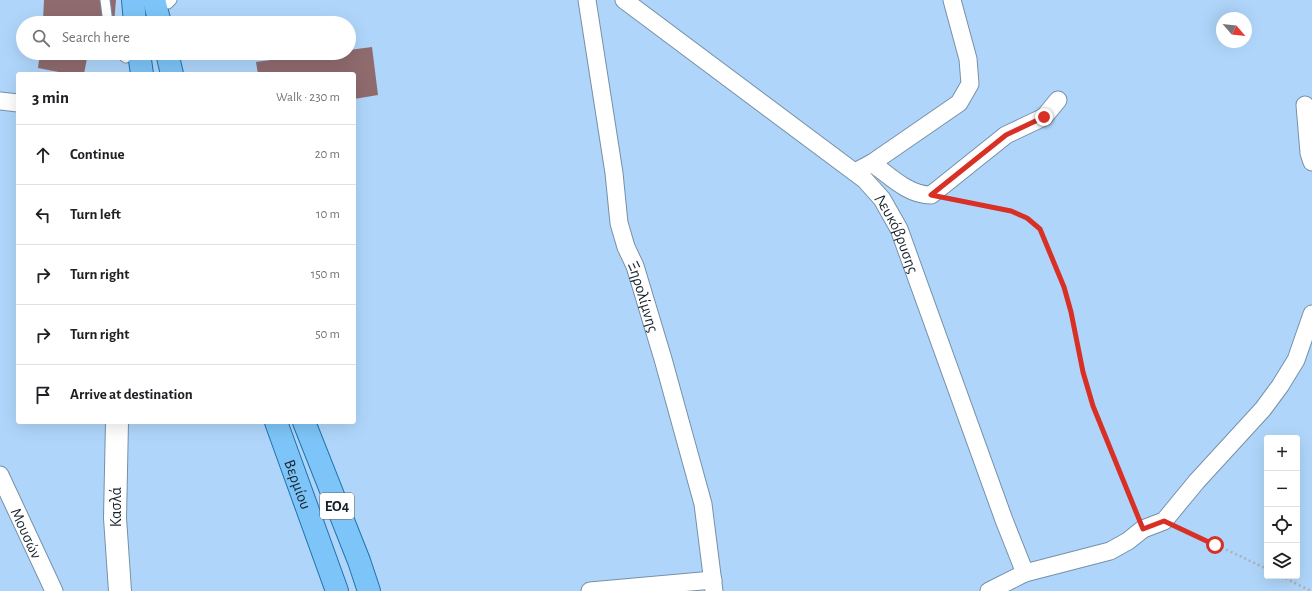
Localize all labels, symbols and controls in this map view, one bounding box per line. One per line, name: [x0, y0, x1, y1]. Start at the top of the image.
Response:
north arrow: [1216, 12, 1252, 48]
search box: [16, 16, 356, 60]
icon: search: [30, 27, 52, 49]
text: Search here: [62, 30, 130, 45]
text: 3 min: [32, 89, 69, 106]
text: Walk · 230 m: [276, 91, 340, 104]
route end: [1035, 108, 1053, 126]
icon: ahead: [32, 144, 54, 166]
text: Continue: [70, 147, 125, 162]
text: 20 m: [315, 148, 340, 161]
street label: Λευκόβρυσης: [872, 191, 921, 276]
icon: left: [32, 204, 54, 226]
text: Turn left: [70, 207, 121, 222]
text: 10 m: [316, 208, 340, 221]
street label: Ξηρολίμνης: [625, 258, 661, 334]
icon: right: [32, 264, 54, 286]
text: Turn right: [70, 267, 129, 282]
text: 150 m: [311, 268, 340, 281]
icon: right: [32, 324, 54, 346]
text: Turn right: [70, 327, 129, 342]
text: 50 m: [315, 328, 340, 341]
icon: arrive: [32, 384, 54, 406]
text: Arrive at destination: [70, 387, 193, 402]
map controls: [1264, 435, 1300, 579]
button: +: [1264, 435, 1300, 471]
street label: Βερμίου: [281, 457, 314, 511]
button: −: [1264, 471, 1300, 507]
street label: Κασλά: [108, 487, 124, 527]
road number: ΕΟ4: [320, 493, 354, 519]
street label: Μουσών: [8, 506, 45, 561]
button: locate: [1264, 507, 1300, 543]
route start: [1206, 536, 1224, 554]
button: layers: [1264, 543, 1300, 579]

